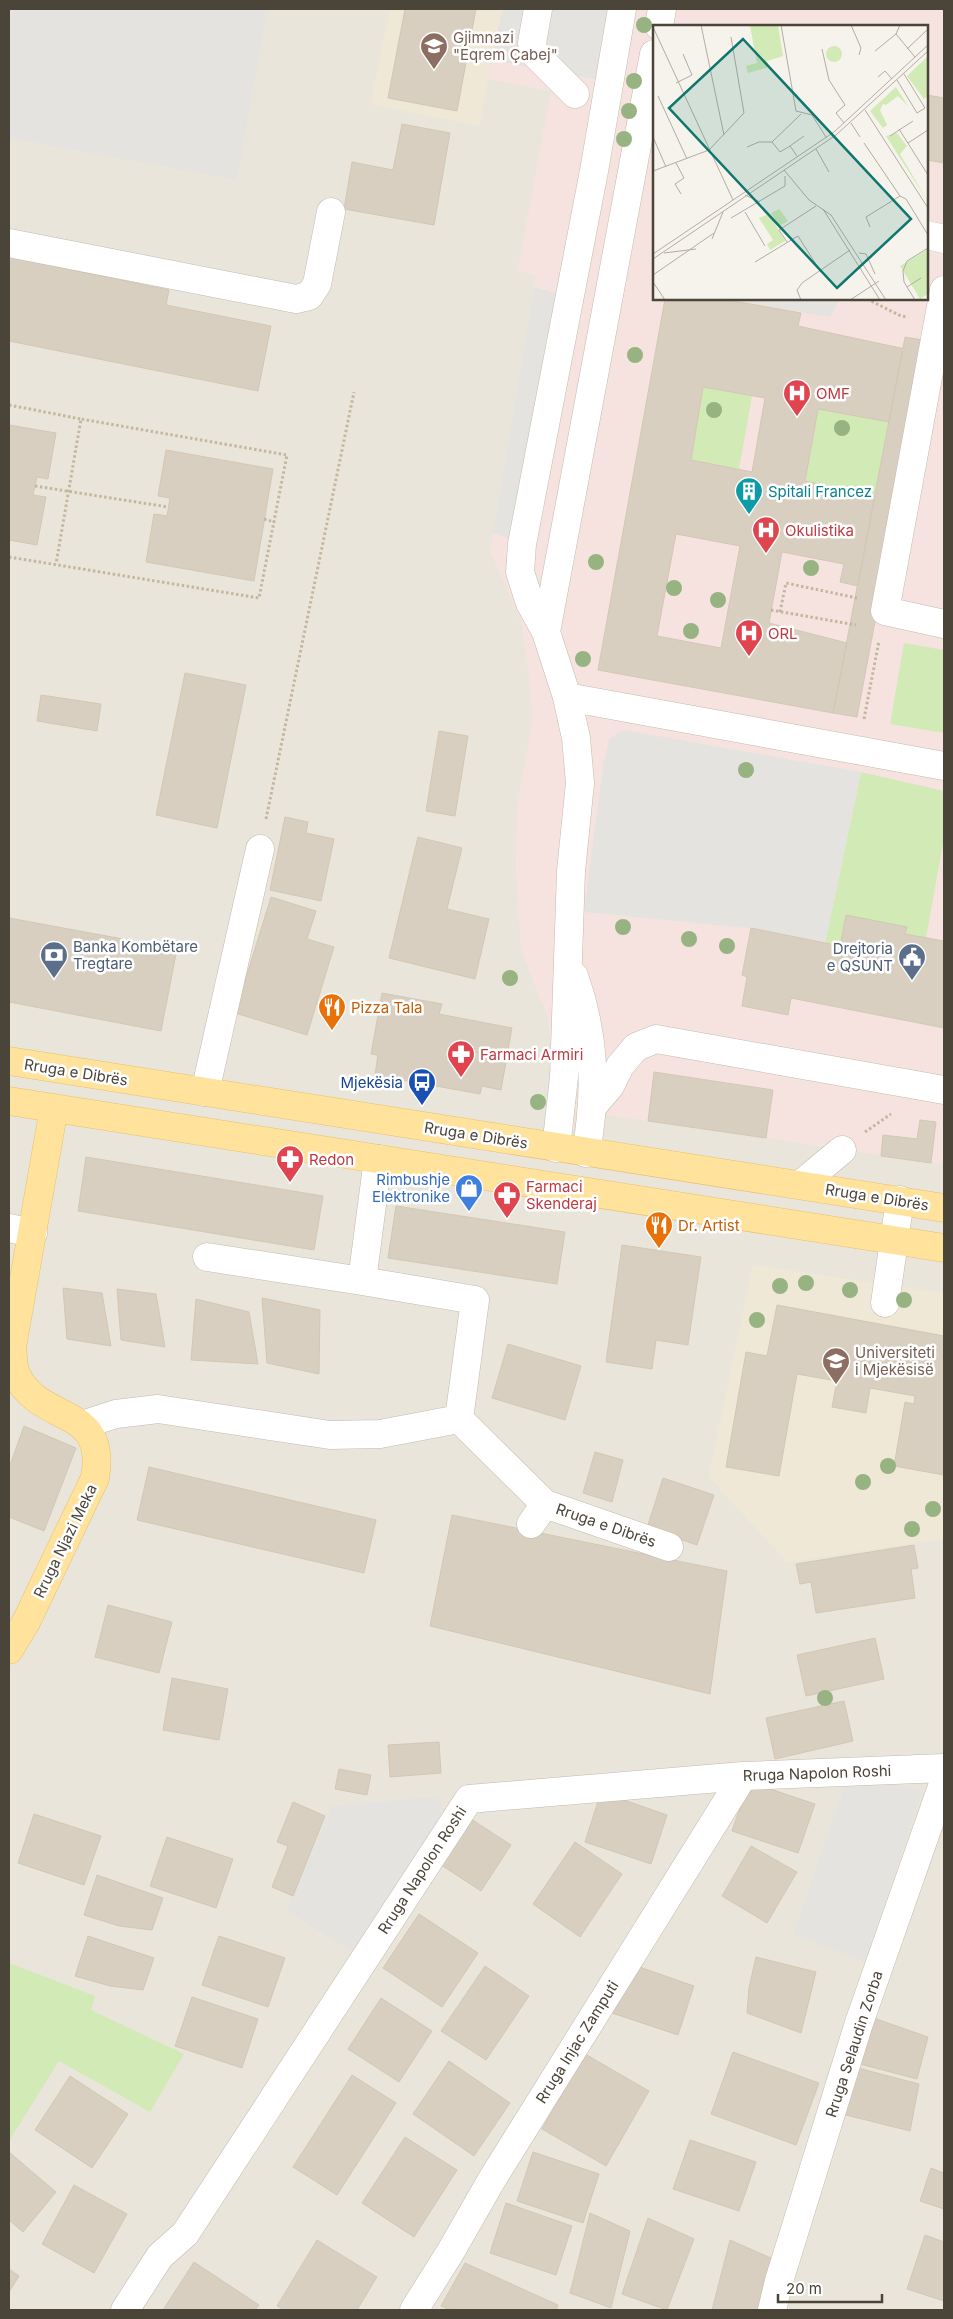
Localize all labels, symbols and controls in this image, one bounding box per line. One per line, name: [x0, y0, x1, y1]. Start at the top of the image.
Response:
inset map: [653, 25, 928, 300]
place label: Gjimnazi "Eqrem Çabej": [453, 28, 558, 64]
school or university icon: Gjimnazi "Eqrem Çabej": [419, 31, 449, 70]
hospital icon: OMF: [782, 378, 812, 417]
place label: OMF: [816, 384, 850, 403]
building icon: Spitali Francez: [734, 476, 764, 515]
place label: Spitali Francez: [768, 482, 872, 501]
hospital icon: Okulistika: [751, 515, 781, 554]
place label: Okulistika: [785, 521, 854, 540]
hospital icon: ORL: [734, 618, 764, 657]
place label: ORL: [768, 624, 798, 643]
place label: Banka Kombëtare Tregtare: [73, 937, 198, 973]
place label: Drejtoria e QSUNT: [827, 939, 893, 975]
bank icon: Banka Kombëtare Tregtare: [39, 940, 69, 979]
public building icon: Drejtoria e QSUNT: [897, 942, 927, 981]
restaurant icon: Pizza Tala: [317, 992, 347, 1031]
place label: Pizza Tala: [351, 998, 422, 1017]
pharmacy icon: Farmaci Armiri: [446, 1039, 476, 1078]
place label: Farmaci Armiri: [480, 1045, 583, 1064]
street label: Rruga e Dibrës: [23, 1054, 129, 1090]
bus stop icon: Mjekësia: [407, 1067, 437, 1106]
place label: Mjekësia: [340, 1073, 403, 1092]
street label: Rruga e Dibrës: [423, 1117, 529, 1153]
pharmacy icon: Redon: [275, 1144, 305, 1183]
place label: Redon: [309, 1150, 354, 1169]
place label: Rimbushje Elektronike: [372, 1170, 450, 1206]
shop icon: Rimbushje Elektronike: [454, 1173, 484, 1212]
place label: Farmaci Skenderaj: [526, 1177, 597, 1213]
street label: Rruga e Dibrës: [824, 1179, 930, 1215]
pharmacy icon: Farmaci Skenderaj: [492, 1180, 522, 1219]
restaurant icon: Dr. Artist: [644, 1210, 674, 1249]
place label: Dr. Artist: [678, 1216, 740, 1235]
place label: Universiteti i Mjekësisë: [855, 1343, 935, 1379]
school or university icon: Universiteti i Mjekësisë: [821, 1346, 851, 1385]
street label: Rruga Njazi Meka: [29, 1481, 101, 1601]
street label: Rruga e Dibrës: [553, 1499, 659, 1551]
street label: Rruga Napolon Roshi: [742, 1761, 892, 1785]
street label: Rruga Napolon Roshi: [374, 1803, 470, 1937]
street label: Rruga Selaudin Zorba: [821, 1968, 887, 2120]
street label: Rruga Injac Zamputi: [531, 1977, 623, 2107]
scale bar: [778, 2272, 882, 2304]
text: 20 m: [786, 2279, 822, 2298]

